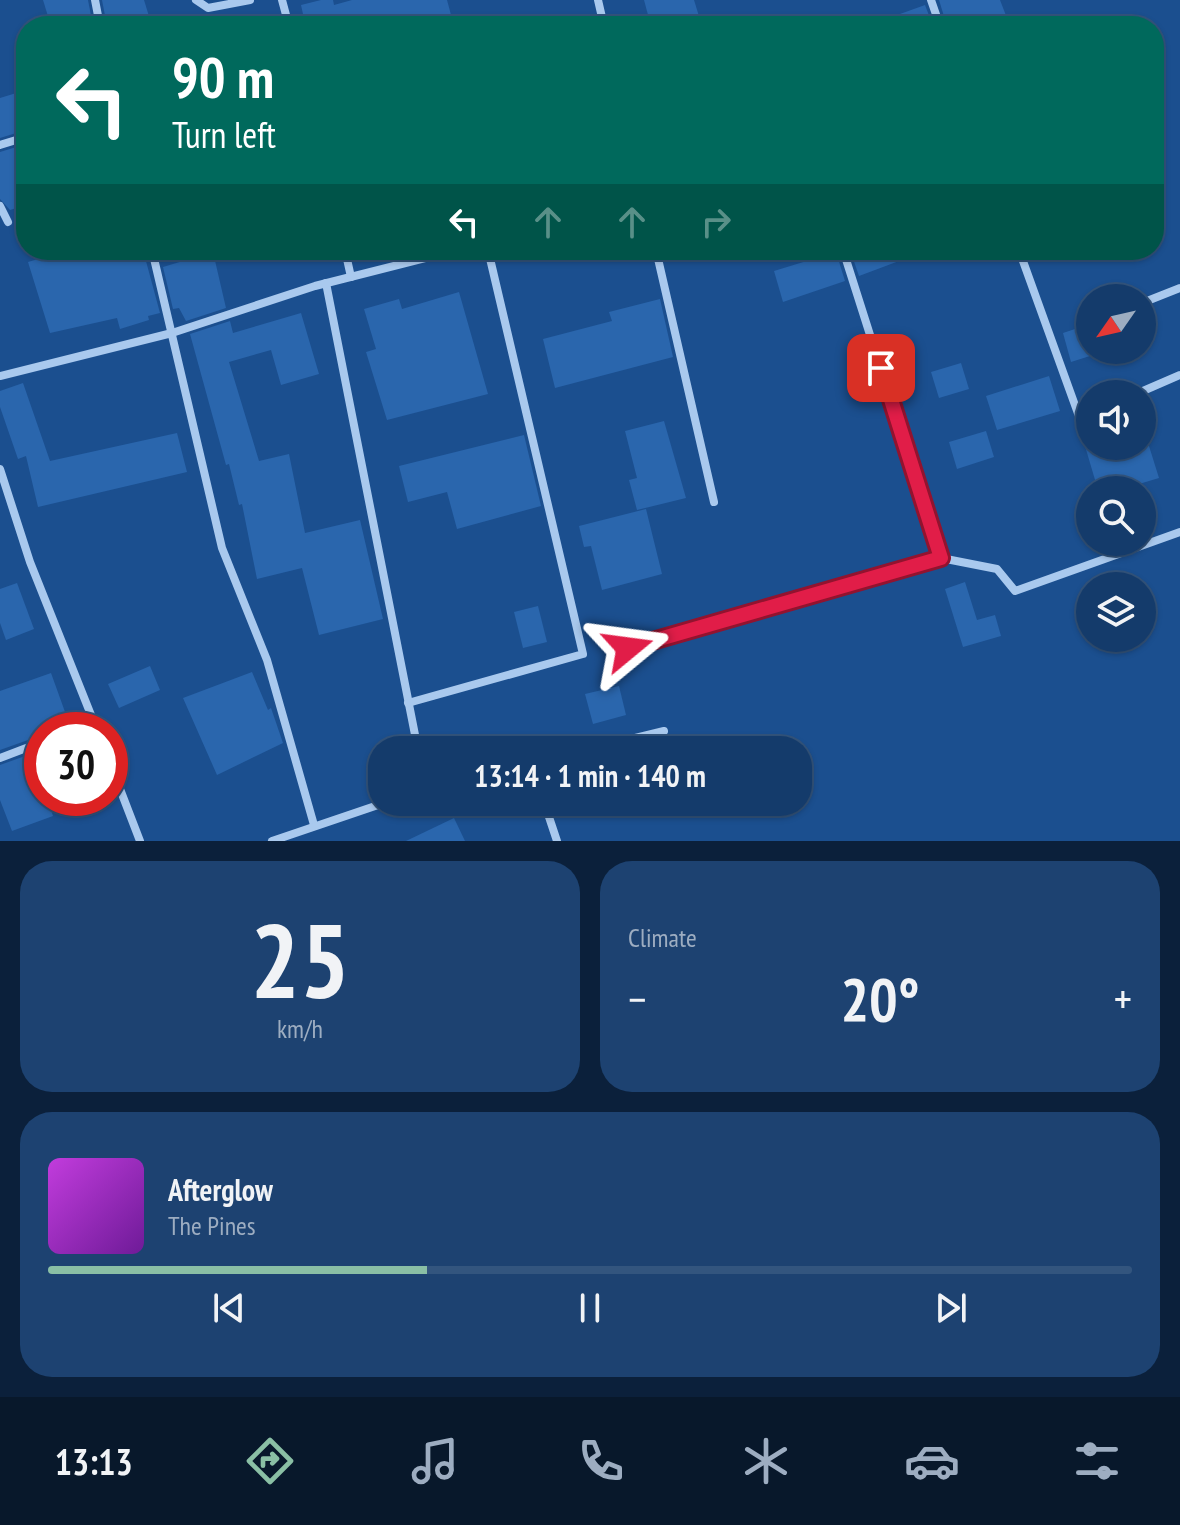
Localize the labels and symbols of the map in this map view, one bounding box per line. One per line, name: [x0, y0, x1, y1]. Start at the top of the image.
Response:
north arrow: [1076, 284, 1156, 364]
pin: [847, 334, 915, 402]
position arrow: [586, 606, 670, 690]
speed limit sign: 30: [24, 712, 128, 816]

